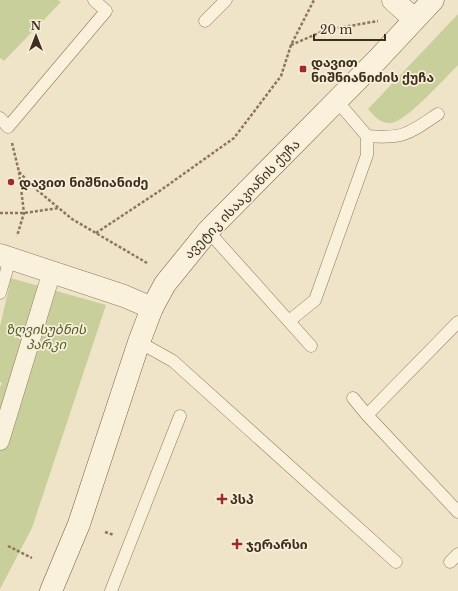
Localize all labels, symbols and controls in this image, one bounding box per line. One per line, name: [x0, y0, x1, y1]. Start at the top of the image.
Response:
north arrow: [16, 16, 56, 56]
scale bar: [314, 16, 385, 42]
text: N: [31, 19, 42, 33]
text: 20 m: [320, 22, 352, 37]
place label: დავით ნიშნიანიძის ქუჩა: [311, 54, 434, 86]
marker: დავით ნიშნიანიძის ქუჩა: [298, 64, 308, 74]
street label: ავეტიკ ისააკიანის ქუჩა: [180, 136, 304, 262]
place label: დავით ნიშნიანიძე: [19, 174, 148, 191]
marker: დავით ნიშნიანიძე: [6, 177, 16, 187]
park label: ზღვისუბნის პარკი: [6, 321, 87, 353]
place label: პსპ: [230, 491, 254, 508]
marker: პსპ: [217, 494, 227, 504]
place label: ჯერარსი: [246, 536, 308, 553]
marker: ჯერარსი: [231, 538, 243, 550]

